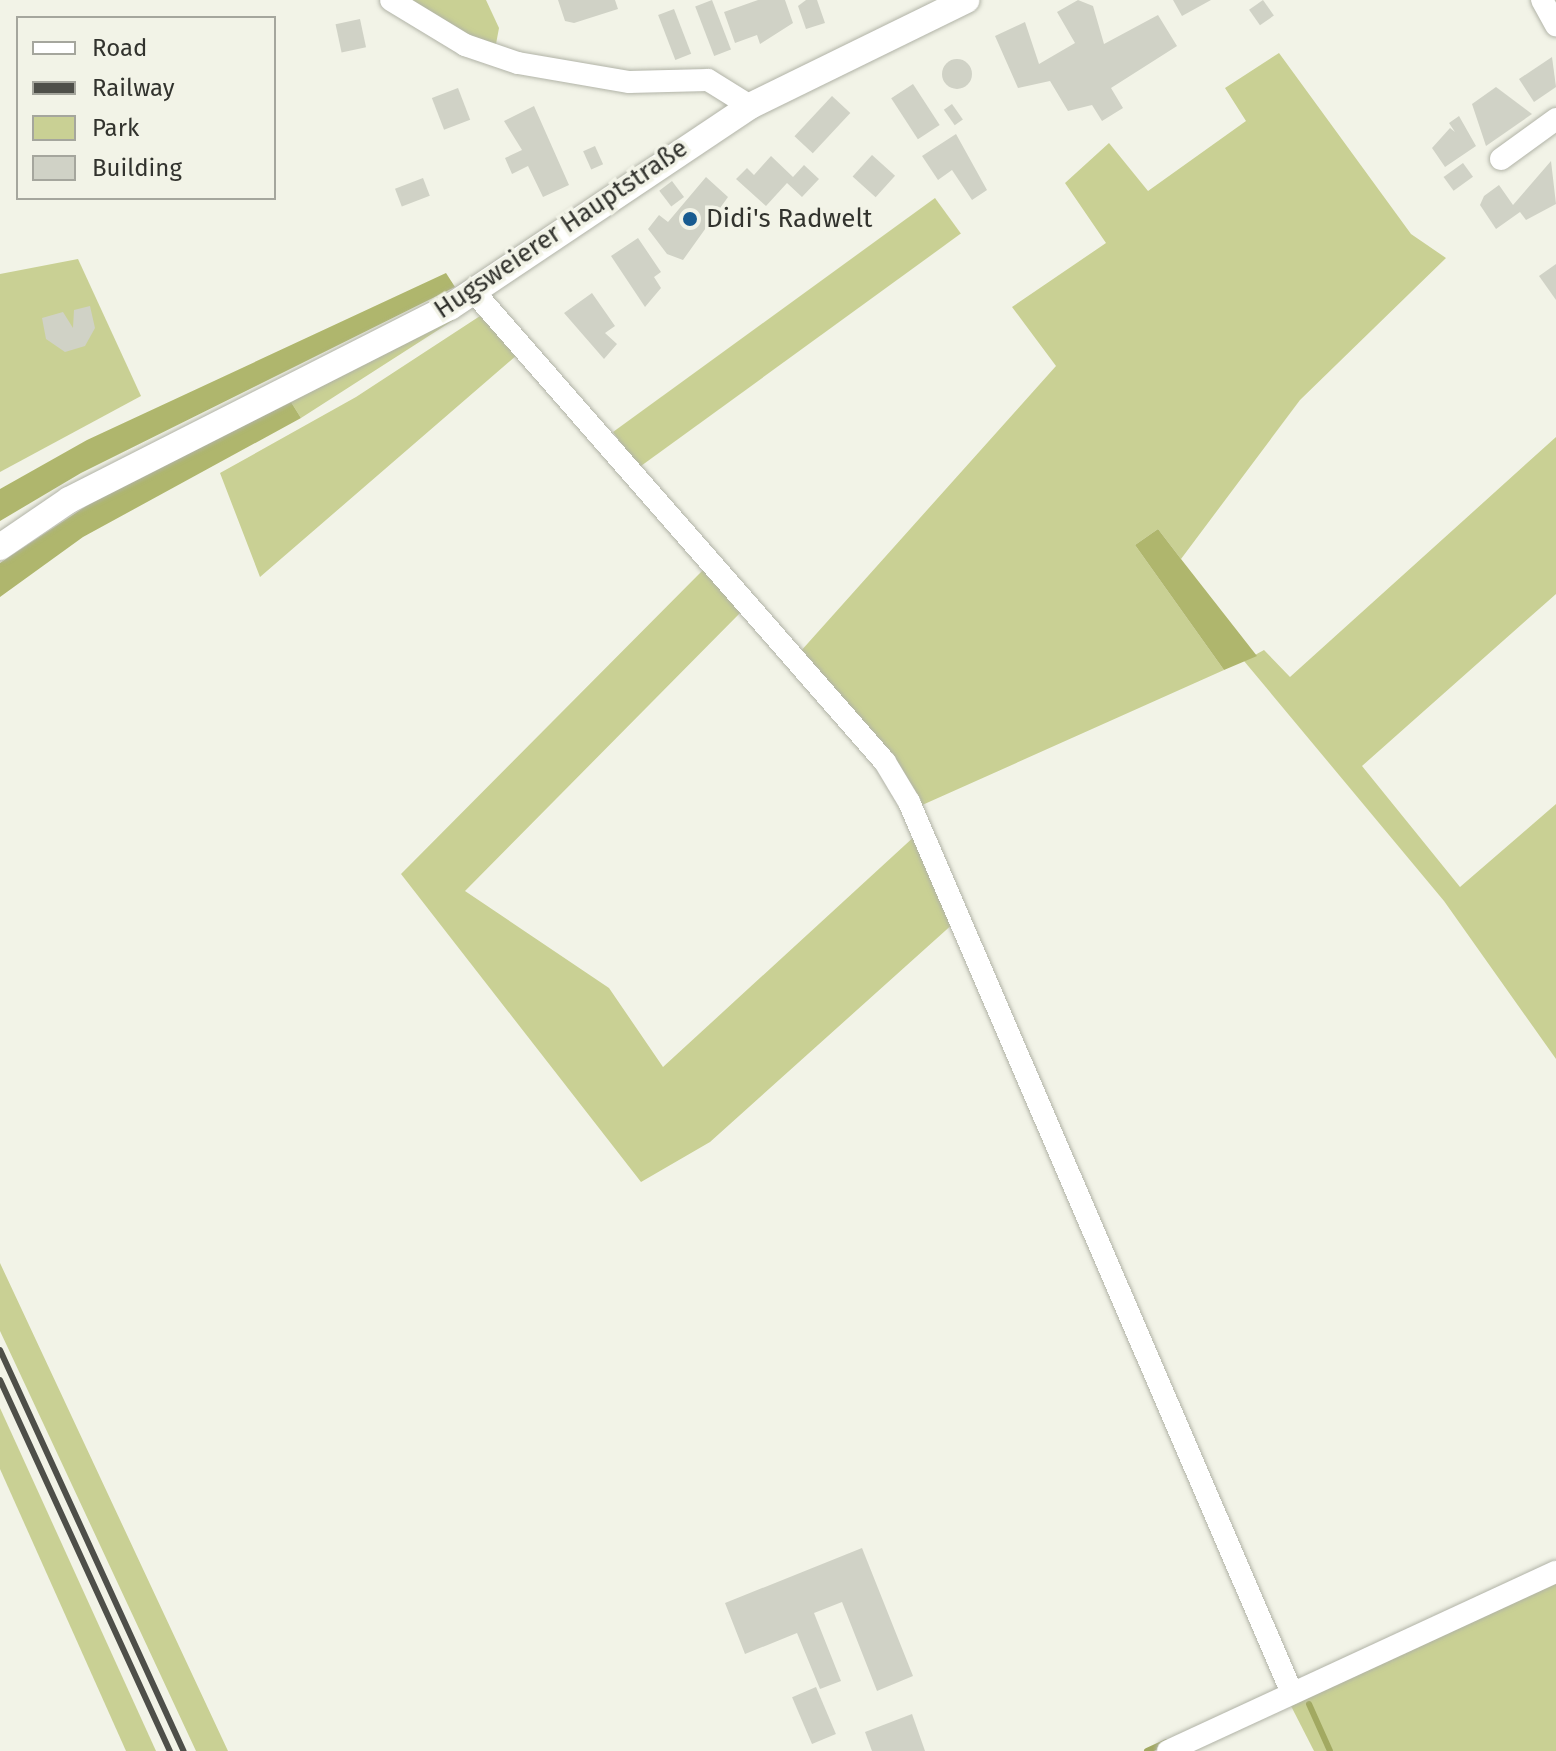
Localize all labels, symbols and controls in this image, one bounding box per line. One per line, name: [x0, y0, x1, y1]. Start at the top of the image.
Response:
legend: [16, 16, 276, 200]
text: Road: [92, 34, 147, 62]
text: Railway: [92, 74, 175, 102]
text: Park: [92, 114, 139, 142]
street label: Hugsweierer Hauptstraße: [428, 132, 694, 326]
text: Building: [92, 154, 182, 182]
place label: Didi's Radwelt: [706, 203, 872, 235]
marker: Didi's Radwelt: [681, 210, 699, 228]

